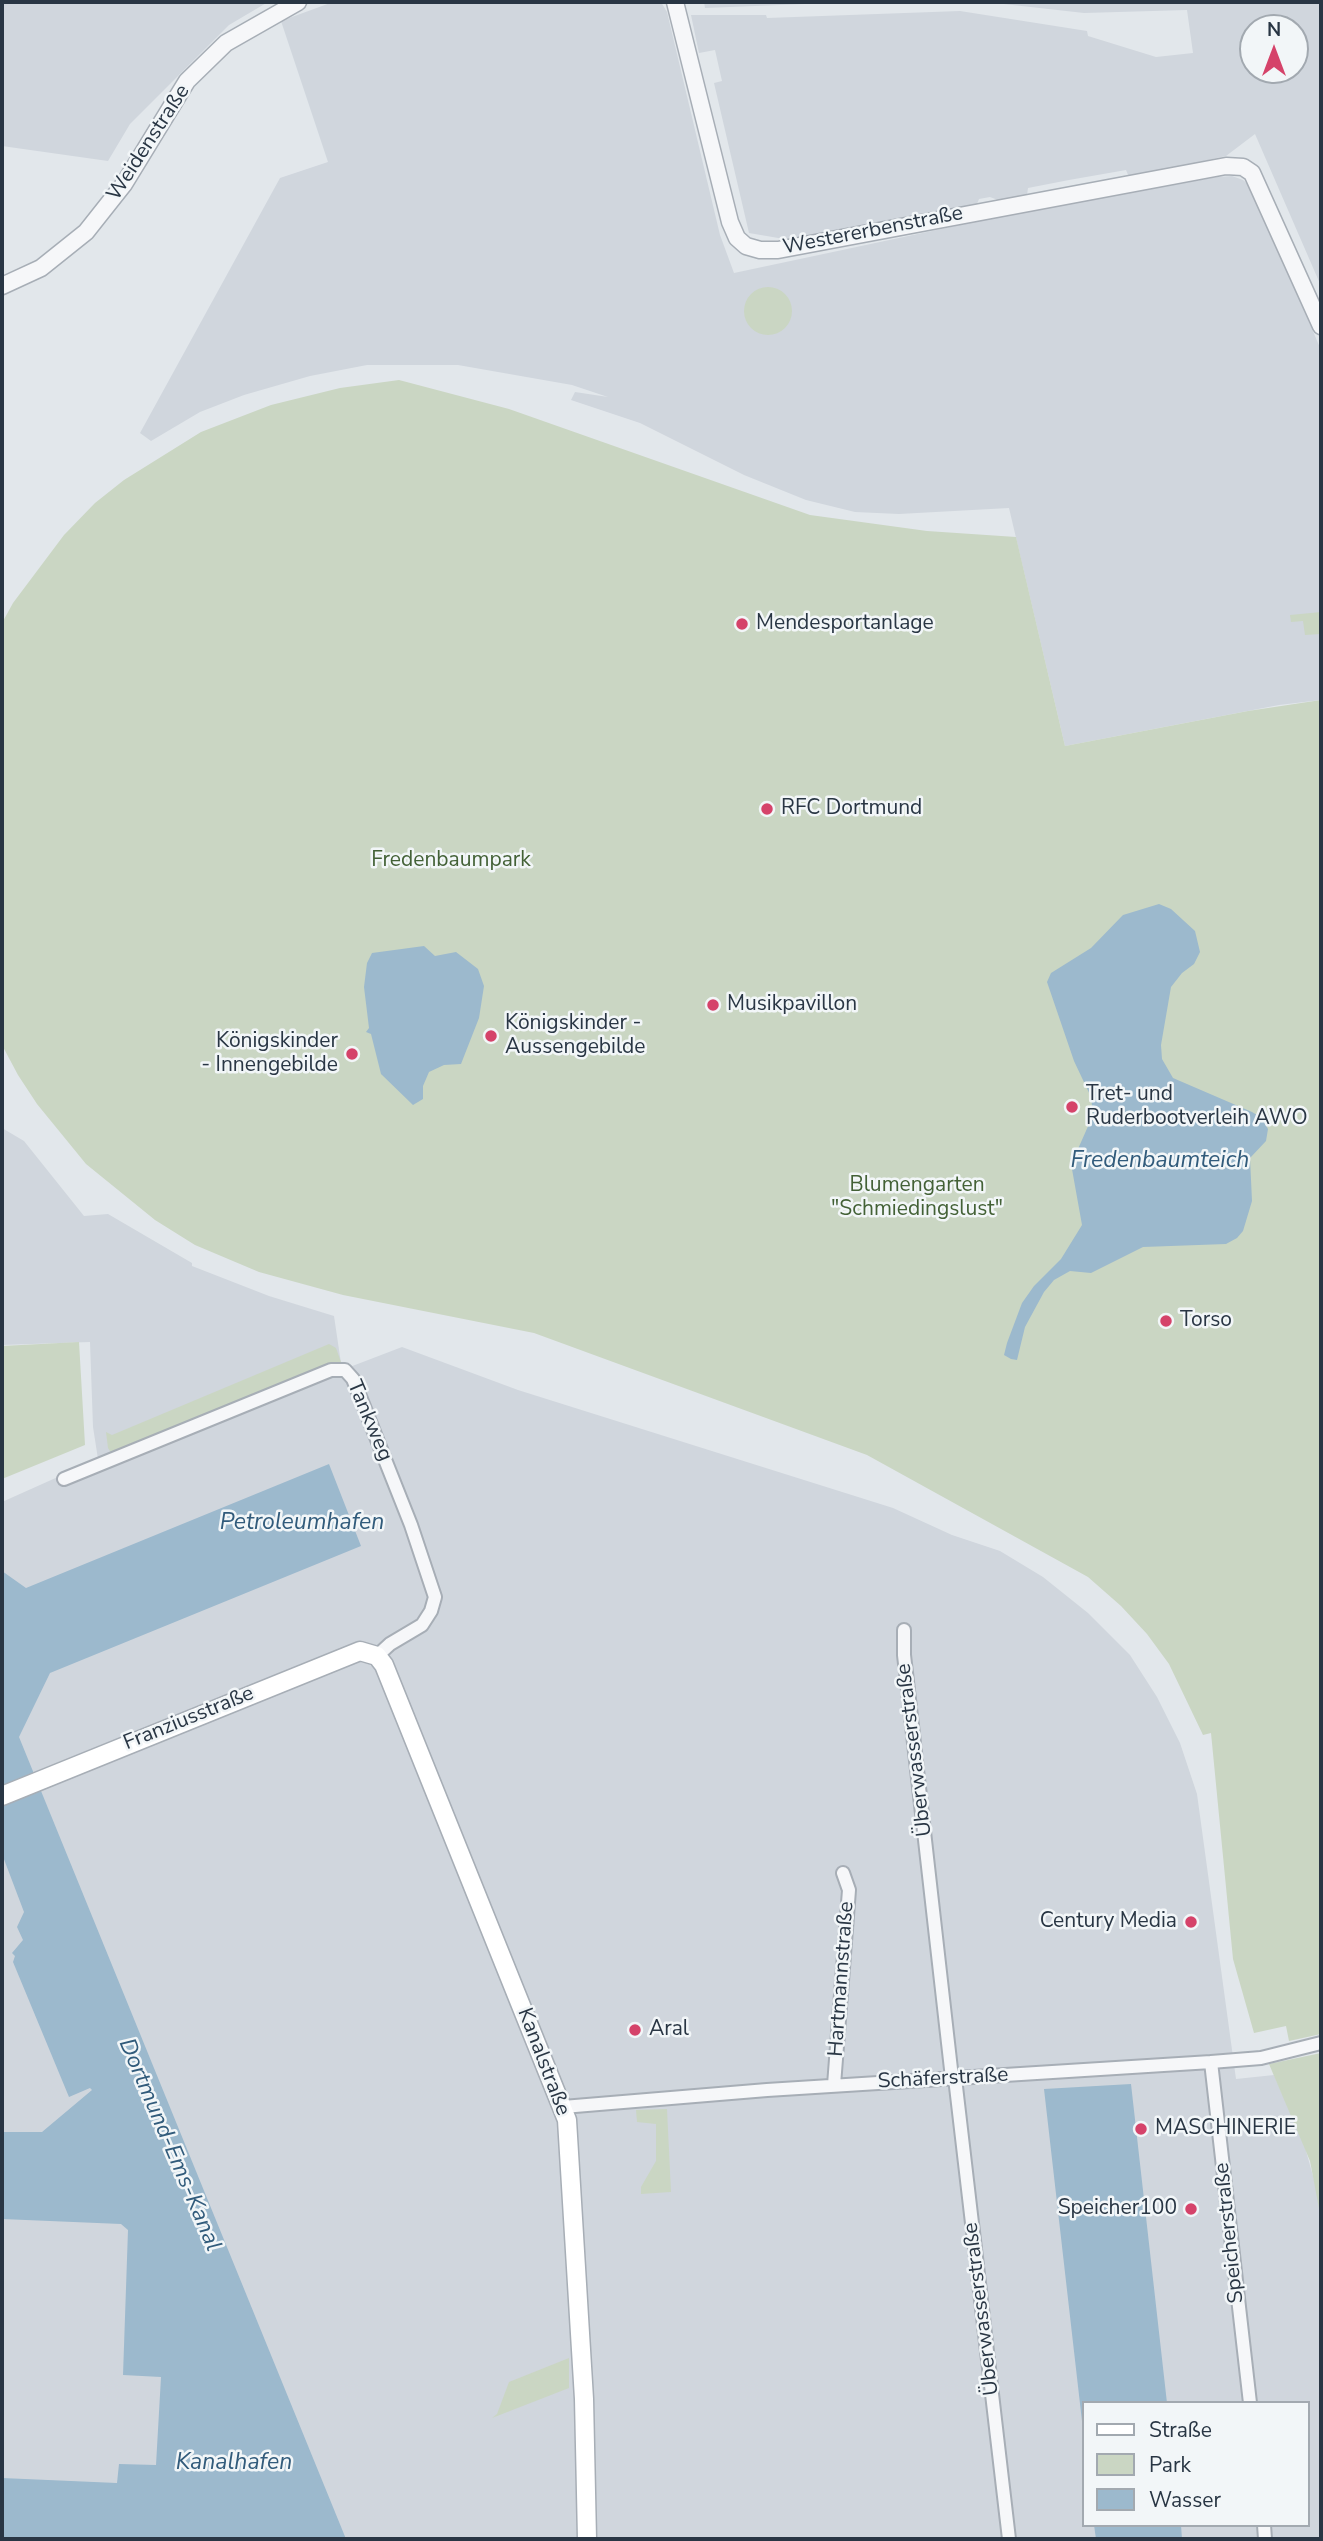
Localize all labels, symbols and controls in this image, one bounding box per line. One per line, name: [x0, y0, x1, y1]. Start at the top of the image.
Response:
north arrow: [1239, 14, 1309, 84]
text: N: [1267, 17, 1281, 43]
street label: Weidenstraße: [102, 80, 196, 206]
street label: Westererbenstraße: [781, 201, 965, 261]
place label: Mendesportanlage: [756, 611, 934, 637]
marker: Mendesportanlage: [734, 616, 750, 632]
place label: RFC Dortmund: [781, 796, 922, 822]
marker: RFC Dortmund: [759, 801, 775, 817]
park label: Fredenbaumpark: [371, 848, 531, 874]
place label: Musikpavillon: [727, 992, 857, 1018]
marker: Musikpavillon: [705, 997, 721, 1013]
place label: Königskinder - Aussengebilde: [505, 1011, 646, 1061]
marker: Königskinder - Aussengebilde: [483, 1028, 499, 1044]
place label: Königskinder - Innengebilde: [201, 1029, 338, 1079]
marker: Königskinder - Innengebilde: [344, 1046, 360, 1062]
place label: Tret- und Ruderbootverleih AWO: [1086, 1082, 1308, 1132]
marker: Tret- und Ruderbootverleih AWO: [1064, 1099, 1080, 1115]
water label: Fredenbaumteich: [1071, 1147, 1249, 1175]
park label: Blumengarten "Schmiedingslust": [831, 1173, 1003, 1223]
place label: Torso: [1180, 1308, 1232, 1334]
marker: Torso: [1158, 1313, 1174, 1329]
street label: Tankweg: [341, 1377, 397, 1465]
water label: Petroleumhafen: [220, 1509, 384, 1537]
street label: Überwasserstraße: [892, 1662, 938, 1838]
street label: Franziusstraße: [120, 1681, 258, 1757]
street label: Hartmannstraße: [824, 1901, 860, 2057]
place label: Century Media: [1040, 1909, 1177, 1935]
marker: Century Media: [1183, 1914, 1199, 1930]
street label: Kanalstraße: [511, 2005, 575, 2119]
place label: Aral: [649, 2017, 689, 2043]
marker: Aral: [627, 2022, 643, 2038]
water label: Dortmund-Ems-Kanal: [112, 2035, 226, 2255]
street label: Schäferstraße: [877, 2063, 1009, 2095]
place label: MASCHINERIE: [1155, 2116, 1296, 2142]
marker: MASCHINERIE: [1133, 2121, 1149, 2137]
street label: Speicherstraße: [1210, 2161, 1250, 2305]
place label: Speicher100: [1058, 2196, 1177, 2222]
marker: Speicher100: [1183, 2201, 1199, 2217]
street label: Überwasserstraße: [959, 2221, 1005, 2397]
legend: [1082, 2401, 1309, 2527]
text: Straße: [1149, 2416, 1212, 2444]
water label: Kanalhafen: [176, 2449, 292, 2477]
text: Park: [1149, 2451, 1191, 2479]
text: Wasser: [1149, 2486, 1221, 2514]

